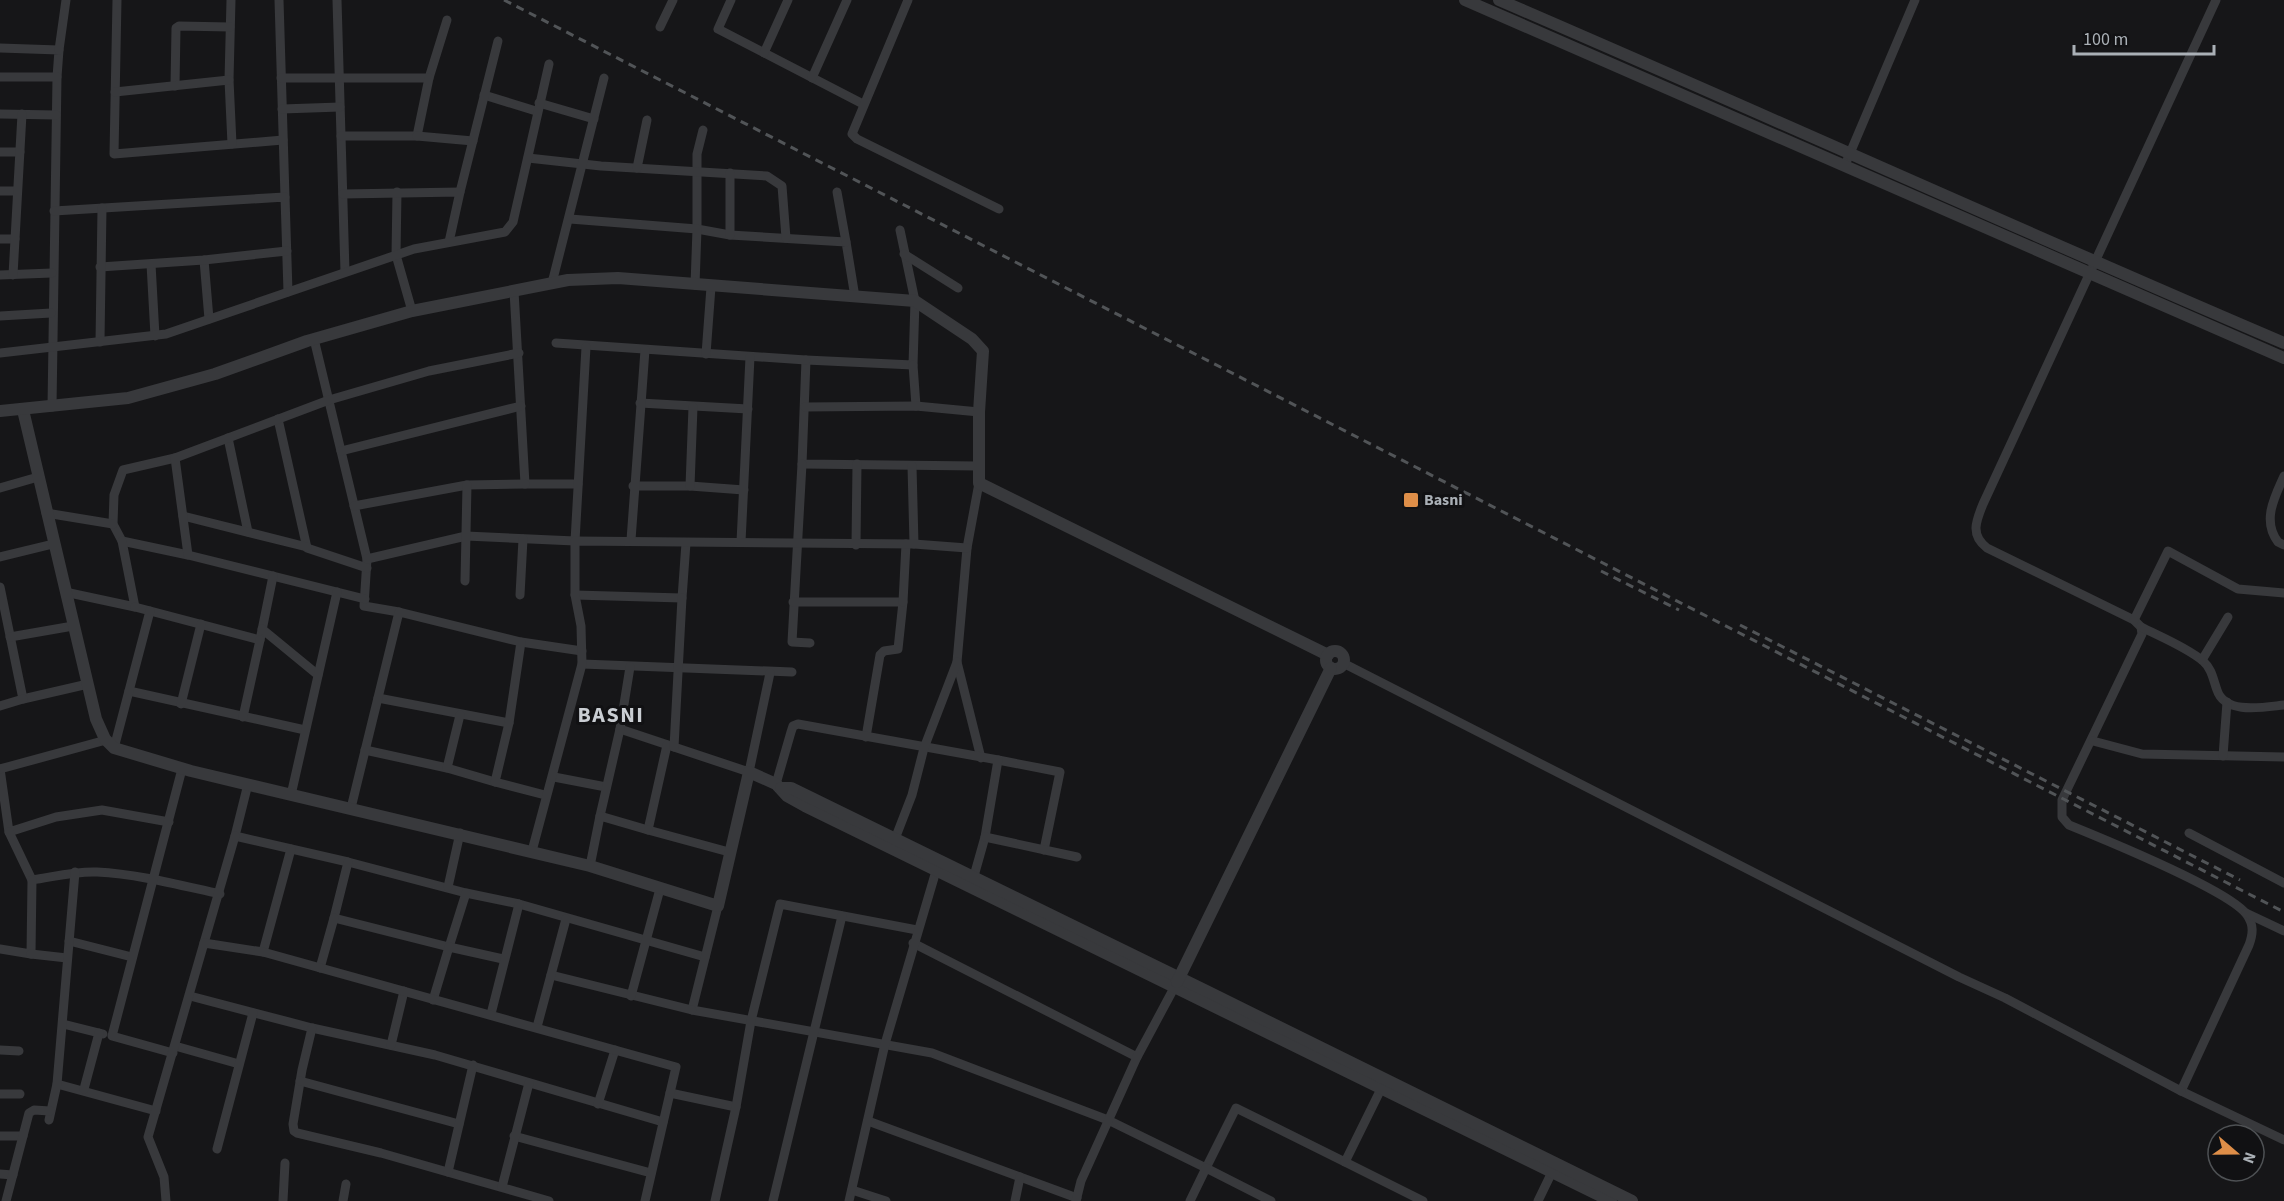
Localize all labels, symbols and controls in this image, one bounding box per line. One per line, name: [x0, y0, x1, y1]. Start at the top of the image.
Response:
scale bar: [2074, 18, 2214, 56]
text: 100 m: [2083, 27, 2128, 52]
place label: Basni: [1424, 489, 1463, 511]
marker: Basni: [1402, 491, 1420, 509]
district label: BASNI: [578, 699, 644, 731]
north arrow: [2206, 1123, 2266, 1183]
text: N: [2237, 1149, 2261, 1167]

